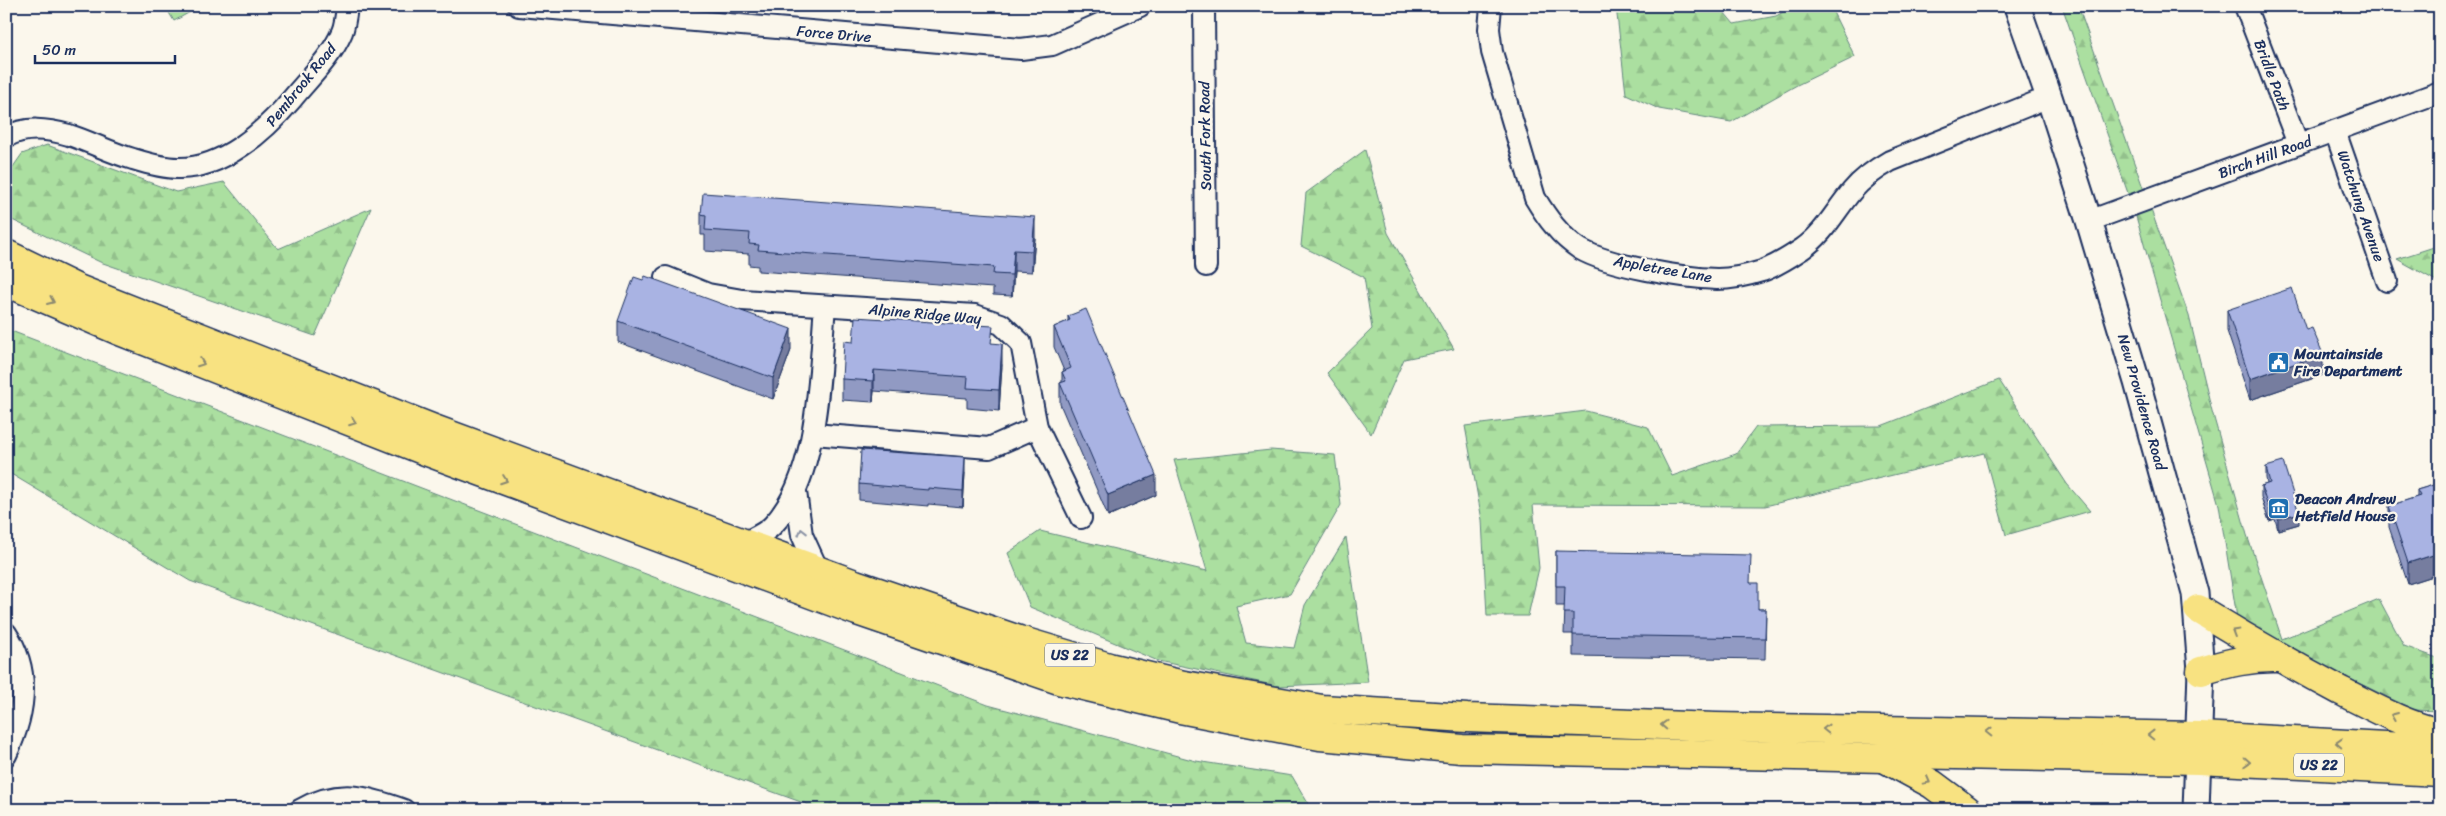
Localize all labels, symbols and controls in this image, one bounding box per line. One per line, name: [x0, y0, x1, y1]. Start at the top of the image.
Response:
street label: Force Drive: [796, 18, 873, 50]
scale bar: [35, 32, 175, 64]
street label: Bridle Path: [2246, 36, 2298, 115]
text: 50 m: [42, 37, 77, 63]
street label: Pembrook Road: [259, 37, 344, 133]
street label: South Fork Road: [1191, 80, 1219, 191]
street label: Birch Hill Road: [2215, 128, 2317, 186]
street label: Watchung Avenue: [2330, 147, 2392, 266]
street label: Appletree Lane: [1611, 247, 1715, 290]
one-way arrow: [46, 295, 55, 306]
street label: Alpine Ridge Way: [866, 296, 983, 332]
street label: New Providence Road: [2110, 331, 2174, 474]
place label: Mountainside Fire Department: [2293, 341, 2403, 384]
public building icon: Mountainside Fire Department: [2266, 351, 2290, 375]
one-way arrow: [196, 357, 205, 367]
one-way arrow: [348, 417, 356, 427]
one-way arrow: [500, 474, 508, 484]
place label: Deacon Andrew Hetfield House: [2294, 486, 2397, 529]
museum icon: Deacon Andrew Hetfield House: [2267, 496, 2291, 520]
one-way arrow: [797, 528, 808, 537]
one-way arrow: [2232, 629, 2241, 638]
road number: US 22: [1045, 644, 1095, 666]
one-way arrow: [2390, 712, 2399, 723]
one-way arrow: [1660, 720, 1668, 730]
one-way arrow: [1822, 724, 1830, 734]
one-way arrow: [1985, 727, 1992, 737]
one-way arrow: [2147, 730, 2155, 740]
one-way arrow: [2334, 738, 2342, 749]
road number: US 22: [2294, 754, 2344, 776]
one-way arrow: [2244, 757, 2251, 767]
one-way arrow: [1921, 775, 1930, 785]

